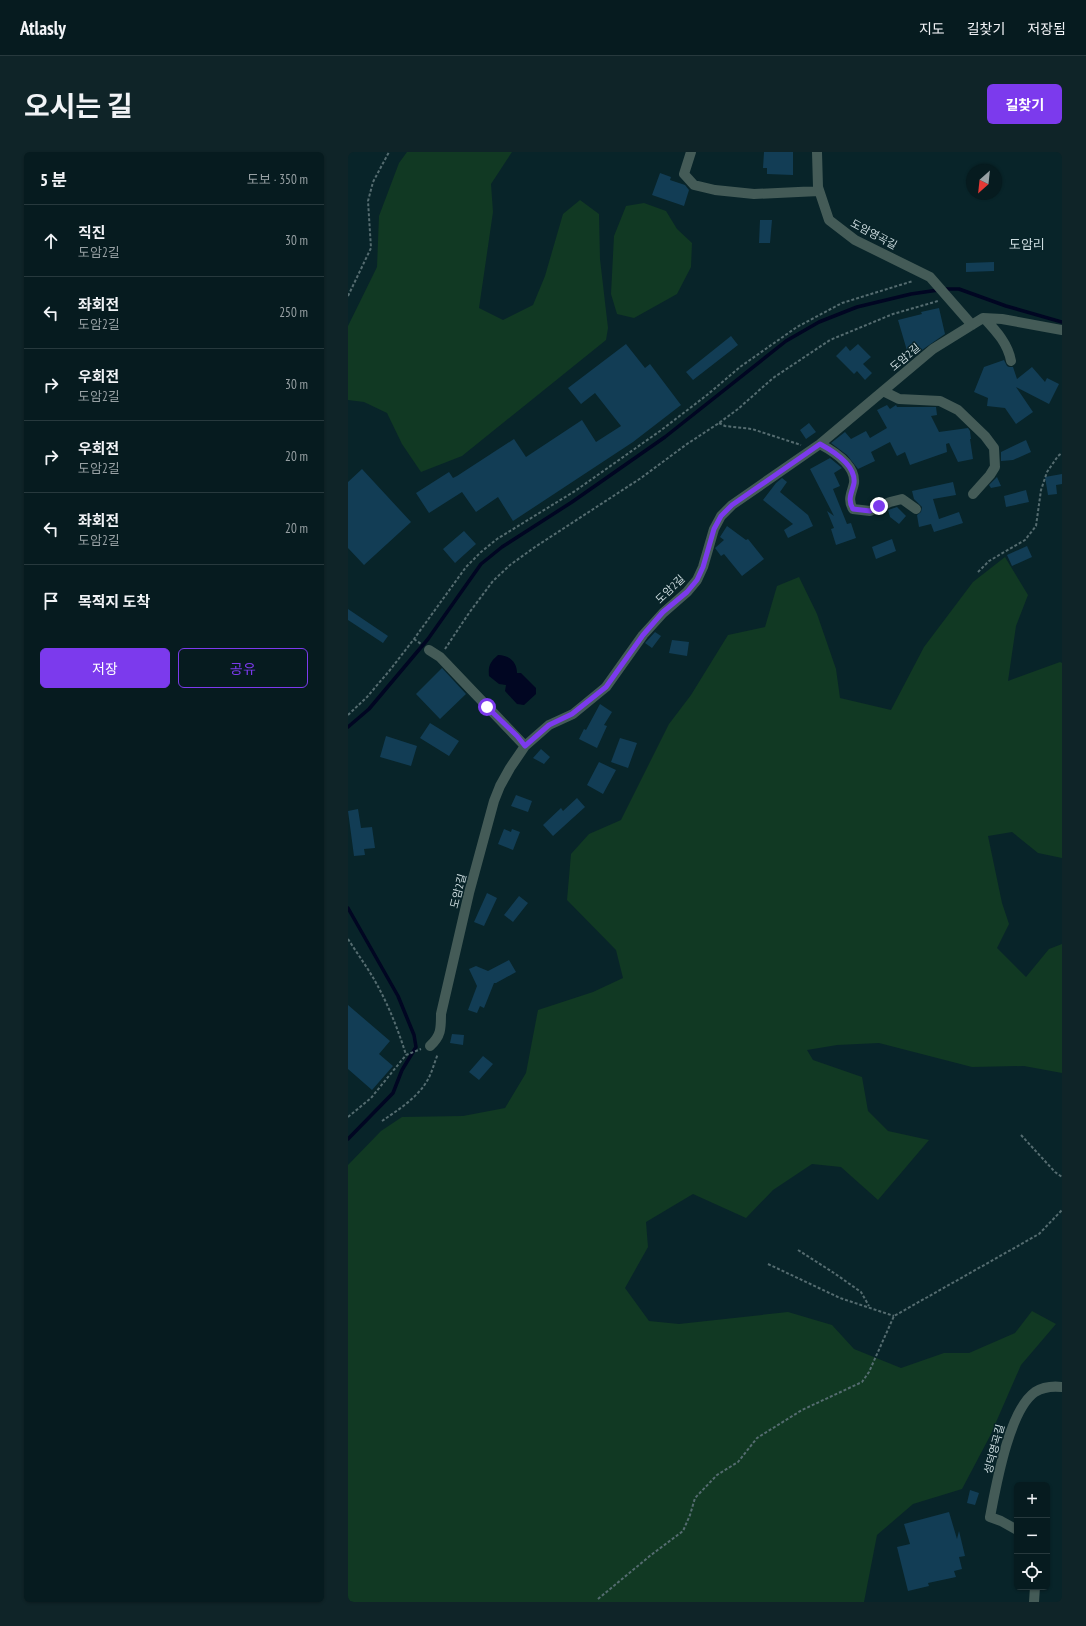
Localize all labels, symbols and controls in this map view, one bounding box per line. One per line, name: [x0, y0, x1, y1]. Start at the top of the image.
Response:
text: Atlasly: [20, 16, 66, 40]
text: 지도: [919, 20, 945, 38]
text: 길찾기: [967, 20, 1005, 38]
text: 저장됨: [1027, 20, 1066, 38]
button: 길찾기: [987, 84, 1062, 124]
text: 오시는 길: [24, 87, 133, 124]
north arrow: [966, 164, 1002, 200]
text: 5 분: [40, 169, 67, 191]
text: 도보 · 350 m: [247, 171, 308, 188]
street label: 도암영곡길: [848, 216, 900, 252]
text: 직진: [78, 223, 106, 242]
icon: ahead: [40, 230, 62, 252]
text: 30 m: [285, 232, 308, 249]
district label: 도암리: [1009, 236, 1045, 253]
text: 도암2길: [78, 244, 120, 261]
text: 좌회전: [78, 295, 119, 314]
icon: left: [40, 302, 62, 324]
text: 250 m: [279, 304, 308, 321]
text: 도암2길: [78, 316, 120, 333]
street label: 도암2길: [887, 340, 923, 374]
text: 우회전: [78, 367, 119, 386]
icon: right: [40, 374, 62, 396]
text: 30 m: [285, 376, 308, 393]
text: 도암2길: [78, 388, 120, 405]
text: 우회전: [78, 439, 119, 458]
icon: right: [40, 446, 62, 468]
text: 20 m: [285, 448, 308, 465]
text: 도암2길: [78, 460, 120, 477]
route end: [870, 497, 888, 515]
text: 좌회전: [78, 511, 119, 530]
icon: left: [40, 518, 62, 540]
text: 20 m: [285, 520, 308, 537]
text: 도암2길: [78, 532, 120, 549]
street label: 도암2길: [652, 572, 688, 606]
icon: arrive: [40, 590, 62, 612]
text: 목적지 도착: [78, 592, 150, 611]
button: 저장: [40, 648, 170, 688]
button: 공유: [178, 648, 308, 688]
route start: [478, 698, 496, 716]
street label: 도암2길: [447, 872, 469, 910]
street label: 성덕영곡길: [981, 1423, 1007, 1475]
map controls: [1014, 1482, 1050, 1590]
button: +: [1014, 1482, 1050, 1518]
button: −: [1014, 1518, 1050, 1554]
button: locate: [1014, 1554, 1050, 1590]

